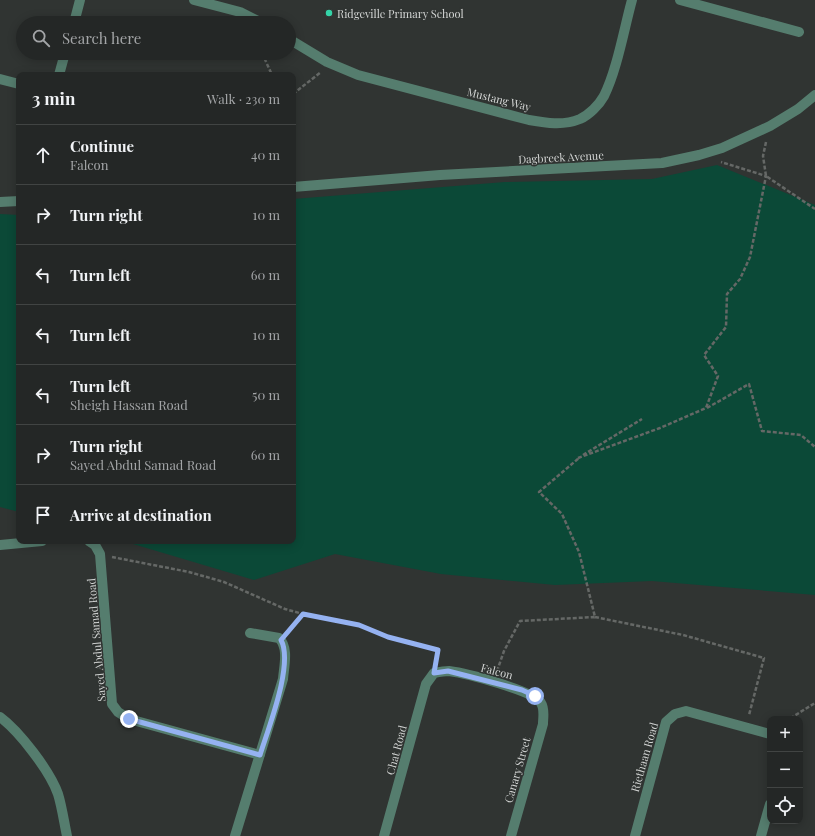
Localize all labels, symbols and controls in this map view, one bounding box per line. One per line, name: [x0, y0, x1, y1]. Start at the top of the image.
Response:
place label: Ridgeville Primary School: [337, 6, 464, 21]
marker: Ridgeville Primary School: [324, 8, 334, 18]
search box: [16, 16, 296, 60]
icon: search: [30, 27, 52, 49]
text: Search here: [62, 28, 141, 48]
street label: Mustang Way: [466, 84, 533, 114]
text: 3 min: [32, 87, 75, 109]
text: Walk · 230 m: [207, 90, 280, 107]
text: Continue: [70, 136, 134, 156]
icon: ahead: [32, 144, 54, 166]
text: 40 m: [251, 146, 280, 163]
street label: Dagbreek Avenue: [518, 147, 605, 167]
text: Falcon: [70, 156, 108, 173]
icon: right: [32, 204, 54, 226]
text: Turn right: [70, 205, 143, 225]
text: 10 m: [253, 206, 280, 223]
icon: left: [32, 264, 54, 286]
text: Turn left: [70, 265, 131, 285]
text: 60 m: [251, 266, 280, 283]
icon: left: [32, 324, 54, 346]
text: Turn left: [70, 325, 131, 345]
text: 10 m: [253, 326, 280, 343]
text: Turn left: [70, 376, 131, 396]
icon: left: [32, 384, 54, 406]
text: 50 m: [252, 386, 280, 403]
text: Sheigh Hassan Road: [70, 396, 188, 413]
text: Turn right: [70, 436, 143, 456]
icon: right: [32, 444, 54, 466]
text: 60 m: [251, 446, 280, 463]
text: Sayed Abdul Samad Road: [70, 456, 216, 473]
icon: arrive: [32, 504, 54, 526]
text: Arrive at destination: [70, 505, 212, 525]
street label: Sayed Abdul Samad Road: [83, 577, 109, 702]
street label: Falcon: [479, 660, 515, 683]
route start: [526, 687, 544, 705]
route end: [120, 710, 138, 728]
map controls: [767, 716, 803, 824]
button: +: [767, 716, 803, 752]
street label: Riethaan Road: [627, 720, 661, 793]
street label: Chat Road: [382, 723, 410, 777]
street label: Canary Street: [500, 735, 534, 805]
button: −: [767, 752, 803, 788]
button: locate: [767, 788, 803, 824]

